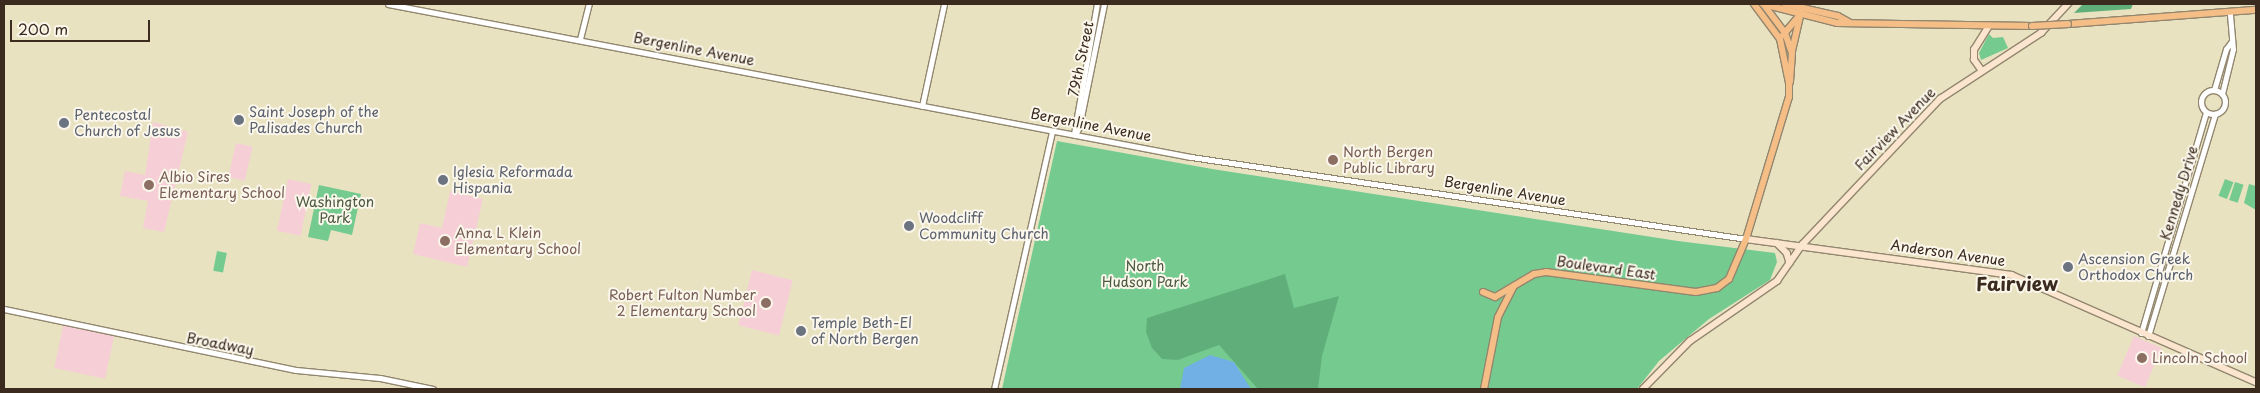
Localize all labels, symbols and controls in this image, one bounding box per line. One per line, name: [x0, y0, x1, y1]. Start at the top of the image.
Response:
scale bar: [12, 10, 152, 42]
text: 200 m: [18, 17, 68, 40]
street label: 79th Street: [1065, 20, 1097, 98]
street label: Bergenline Avenue: [632, 29, 756, 69]
street label: Fairview Avenue: [1851, 84, 1939, 174]
place label: Saint Joseph of the Palisades Church: [249, 104, 379, 136]
street label: Bergenline Avenue: [1029, 105, 1153, 145]
place label: Pentecostal Church of Jesus: [74, 107, 181, 140]
marker: Saint Joseph of the Palisades Church: [233, 114, 245, 126]
marker: Pentecostal Church of Jesus: [58, 117, 70, 129]
place label: North Bergen Public Library: [1343, 144, 1436, 176]
street label: Kennedy Drive: [2157, 144, 2201, 242]
marker: North Bergen Public Library: [1327, 154, 1339, 166]
place label: Iglesia Reformada Hispania: [453, 164, 572, 196]
place label: Albio Sires Elementary School: [159, 169, 285, 202]
street label: Bergenline Avenue: [1443, 173, 1567, 209]
marker: Iglesia Reformada Hispania: [437, 174, 449, 186]
marker: Albio Sires Elementary School: [143, 179, 155, 191]
park label: Washington Park: [296, 194, 374, 226]
place label: Woodcliff Community Church: [919, 210, 1050, 242]
marker: Woodcliff Community Church: [903, 220, 915, 232]
place label: Anna L Klein Elementary School: [455, 225, 581, 258]
marker: Anna L Klein Elementary School: [439, 235, 451, 247]
street label: Anderson Avenue: [1889, 237, 2007, 269]
place label: Ascension Greek Orthodox Church: [2078, 251, 2194, 284]
street label: Boulevard East: [1555, 253, 1657, 283]
park label: North Hudson Park: [1102, 258, 1188, 290]
marker: Ascension Greek Orthodox Church: [2062, 261, 2074, 273]
district label: Fairview: [1976, 273, 2058, 295]
place label: Robert Fulton Number 2 Elementary School: [607, 287, 756, 320]
marker: Robert Fulton Number 2 Elementary School: [760, 297, 772, 309]
place label: Temple Beth-El of North Bergen: [811, 315, 919, 348]
marker: Temple Beth-El of North Bergen: [795, 325, 807, 337]
street label: Broadway: [185, 329, 255, 359]
place label: Lincoln School: [2152, 350, 2247, 366]
marker: Lincoln School: [2136, 352, 2148, 364]

